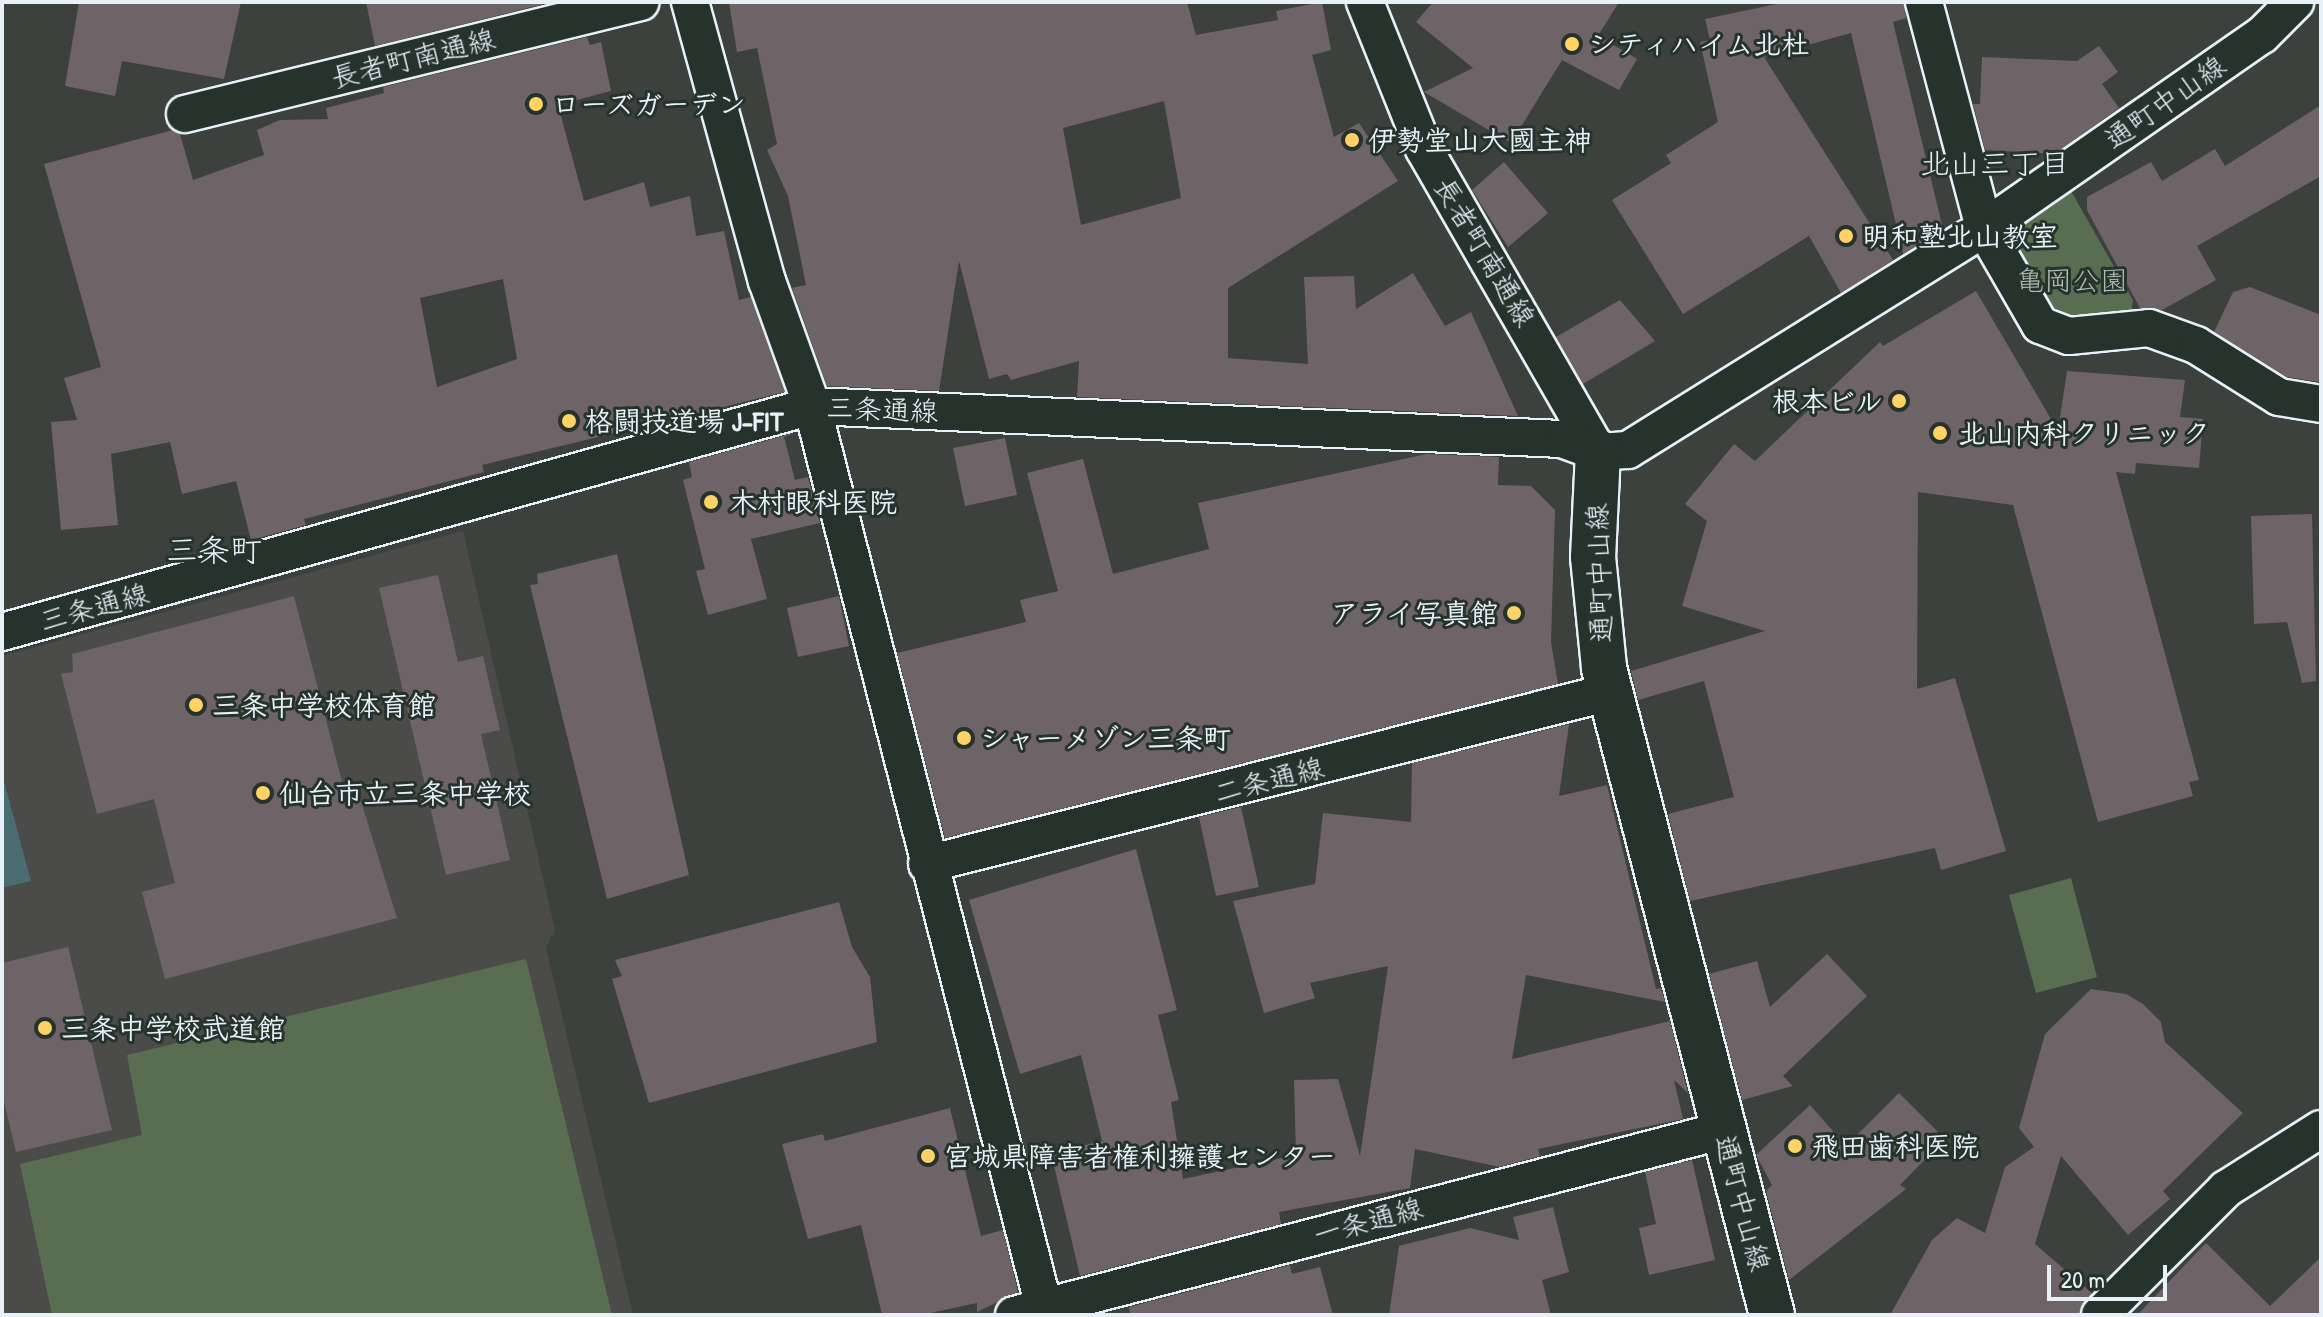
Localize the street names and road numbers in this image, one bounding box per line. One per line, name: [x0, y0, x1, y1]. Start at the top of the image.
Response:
street label: 長者町南通線: [327, 21, 499, 95]
street label: 通町中山線: [2098, 48, 2232, 156]
street label: 長者町南通線: [1427, 171, 1543, 333]
street label: 三条通線: [825, 390, 939, 428]
street label: 通町中山線: [1580, 502, 1618, 644]
street label: 三条通線: [36, 576, 152, 638]
street label: 二条通線: [1211, 750, 1327, 810]
street label: 通町中山線: [1709, 1131, 1777, 1275]
street label: 一条通線: [1310, 1190, 1426, 1252]

